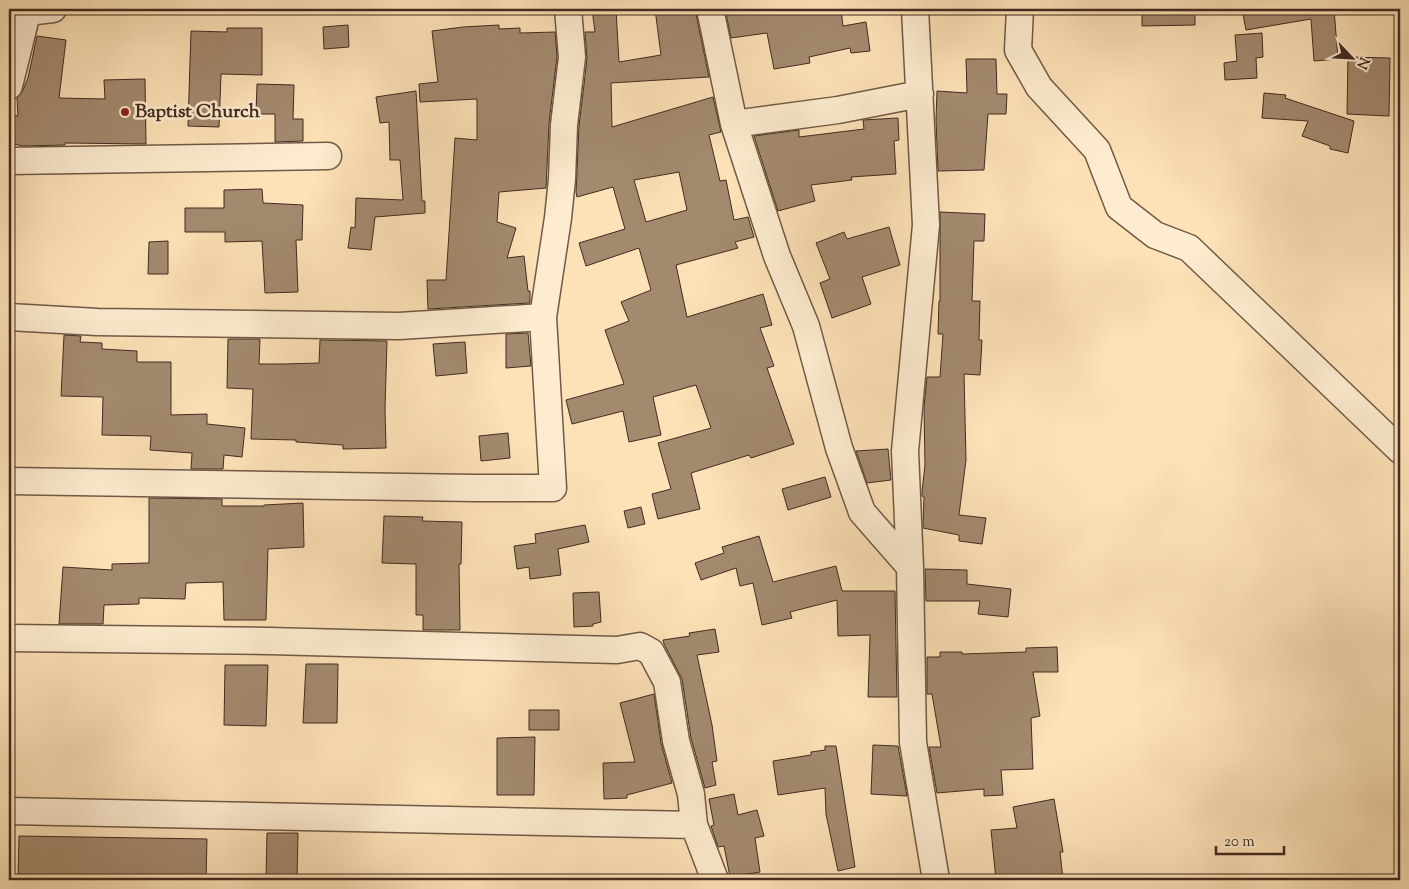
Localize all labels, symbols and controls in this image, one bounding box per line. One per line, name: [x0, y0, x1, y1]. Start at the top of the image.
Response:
north arrow: [1326, 32, 1376, 82]
text: N: [1351, 53, 1373, 72]
place label: Baptist Church: [135, 99, 261, 126]
marker: Baptist Church: [119, 106, 131, 118]
scale bar: [1216, 824, 1284, 856]
text: 20 m: [1224, 832, 1255, 853]

